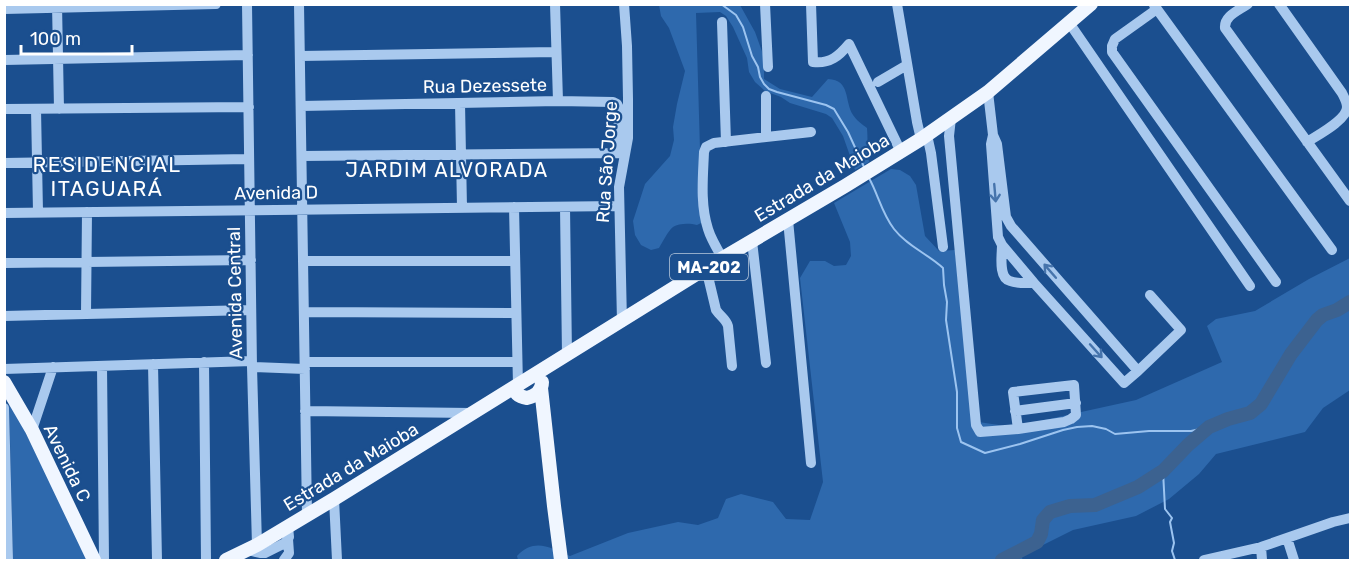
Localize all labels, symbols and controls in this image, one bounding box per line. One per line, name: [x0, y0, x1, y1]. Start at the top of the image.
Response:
scale bar: [21, 18, 132, 56]
text: 100 m: [30, 28, 81, 50]
street label: Rua Dezessete: [423, 74, 547, 98]
street label: Rua São Jorge: [592, 100, 622, 224]
street label: Estrada da Maioba: [751, 129, 893, 227]
district label: RESIDENCIAL ITAGUARÁ: [32, 152, 182, 201]
district label: JARDIM ALVORADA: [345, 158, 549, 182]
street label: Avenida D: [234, 181, 318, 205]
one-way arrow: [990, 182, 1001, 202]
street label: Avenida Central: [223, 227, 247, 359]
road number: MA-202: [670, 254, 748, 280]
one-way arrow: [1043, 264, 1057, 279]
one-way arrow: [1089, 343, 1103, 358]
street label: Estrada da Maioba: [280, 418, 422, 516]
street label: Avenida C: [39, 421, 95, 505]

